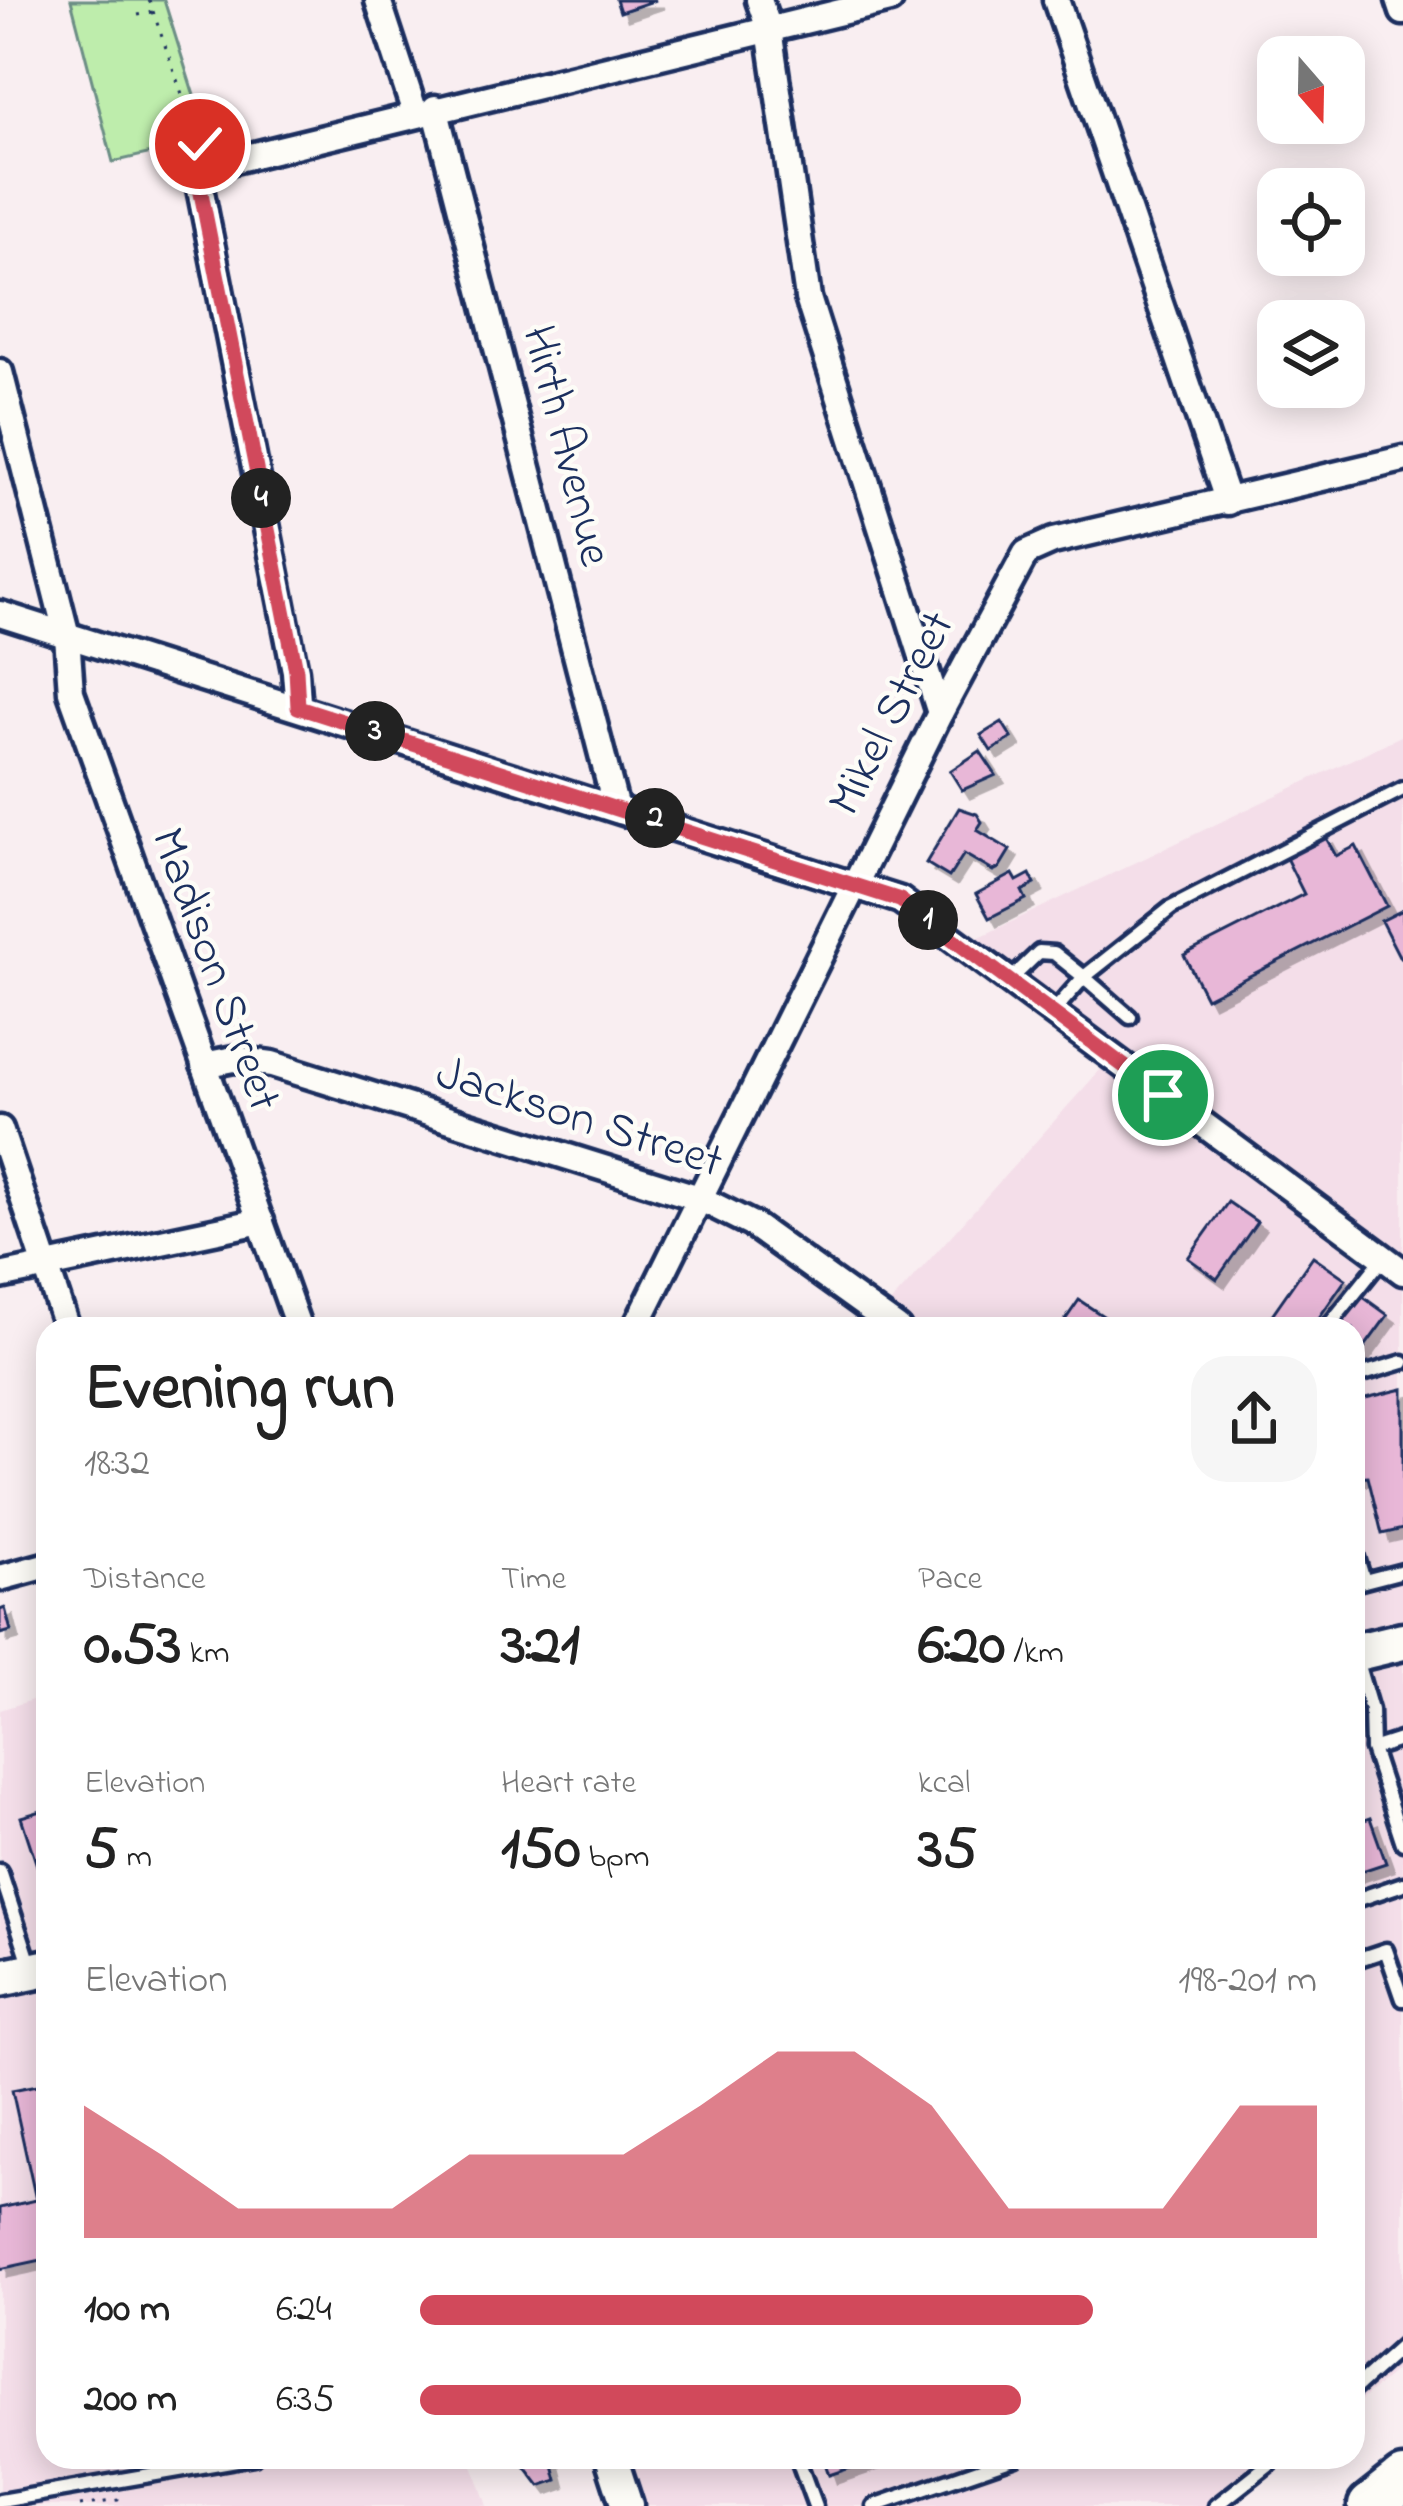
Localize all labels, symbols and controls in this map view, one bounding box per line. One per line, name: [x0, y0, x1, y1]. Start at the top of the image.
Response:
north arrow: [1257, 36, 1365, 144]
map controls: [1257, 36, 1365, 408]
pin: [149, 93, 251, 195]
icon: check: [167, 111, 233, 177]
button: locate: [1257, 168, 1365, 276]
button: layers: [1257, 300, 1365, 408]
street label: Hirth Avenue: [501, 318, 629, 574]
pin: 4: [231, 468, 291, 528]
text: 4: [254, 474, 268, 522]
street label: Mikel Street: [812, 600, 974, 828]
pin: 3: [345, 701, 405, 761]
text: 3: [368, 707, 382, 755]
pin: 2: [625, 788, 685, 848]
text: 2: [647, 794, 663, 842]
street label: Madison Street: [130, 819, 298, 1121]
pin: 1: [898, 890, 958, 950]
text: 1: [923, 896, 933, 944]
street label: Jackson Street: [427, 1040, 731, 1198]
pin: [1112, 1044, 1214, 1146]
icon: arrive: [1130, 1062, 1196, 1128]
text: Evening run: [84, 1343, 395, 1439]
button: share: [1191, 1356, 1317, 1482]
text: 18:32: [84, 1436, 150, 1493]
text: Distance: [84, 1556, 206, 1604]
text: Time: [501, 1556, 566, 1604]
text: Pace: [918, 1556, 982, 1604]
text: 0.53: [84, 1604, 181, 1691]
text: 3:21: [501, 1604, 580, 1691]
text: 6:20: [918, 1604, 1005, 1691]
text: km: [181, 1630, 230, 1678]
text: /km: [1005, 1630, 1064, 1678]
text: Elevation: [84, 1760, 205, 1808]
text: Heart rate: [501, 1760, 636, 1808]
text: kcal: [918, 1760, 970, 1808]
text: 5: [84, 1808, 118, 1895]
text: 150: [501, 1808, 580, 1895]
text: 35: [918, 1808, 977, 1895]
text: m: [118, 1834, 152, 1882]
text: bpm: [580, 1834, 650, 1882]
text: Elevation: [84, 1953, 227, 2010]
text: 198–201 m: [1178, 1953, 1317, 2010]
text: 100 m: [84, 2282, 170, 2339]
text: 6:24: [276, 2282, 332, 2339]
text: 200 m: [84, 2372, 177, 2429]
text: 6:35: [276, 2372, 335, 2429]

